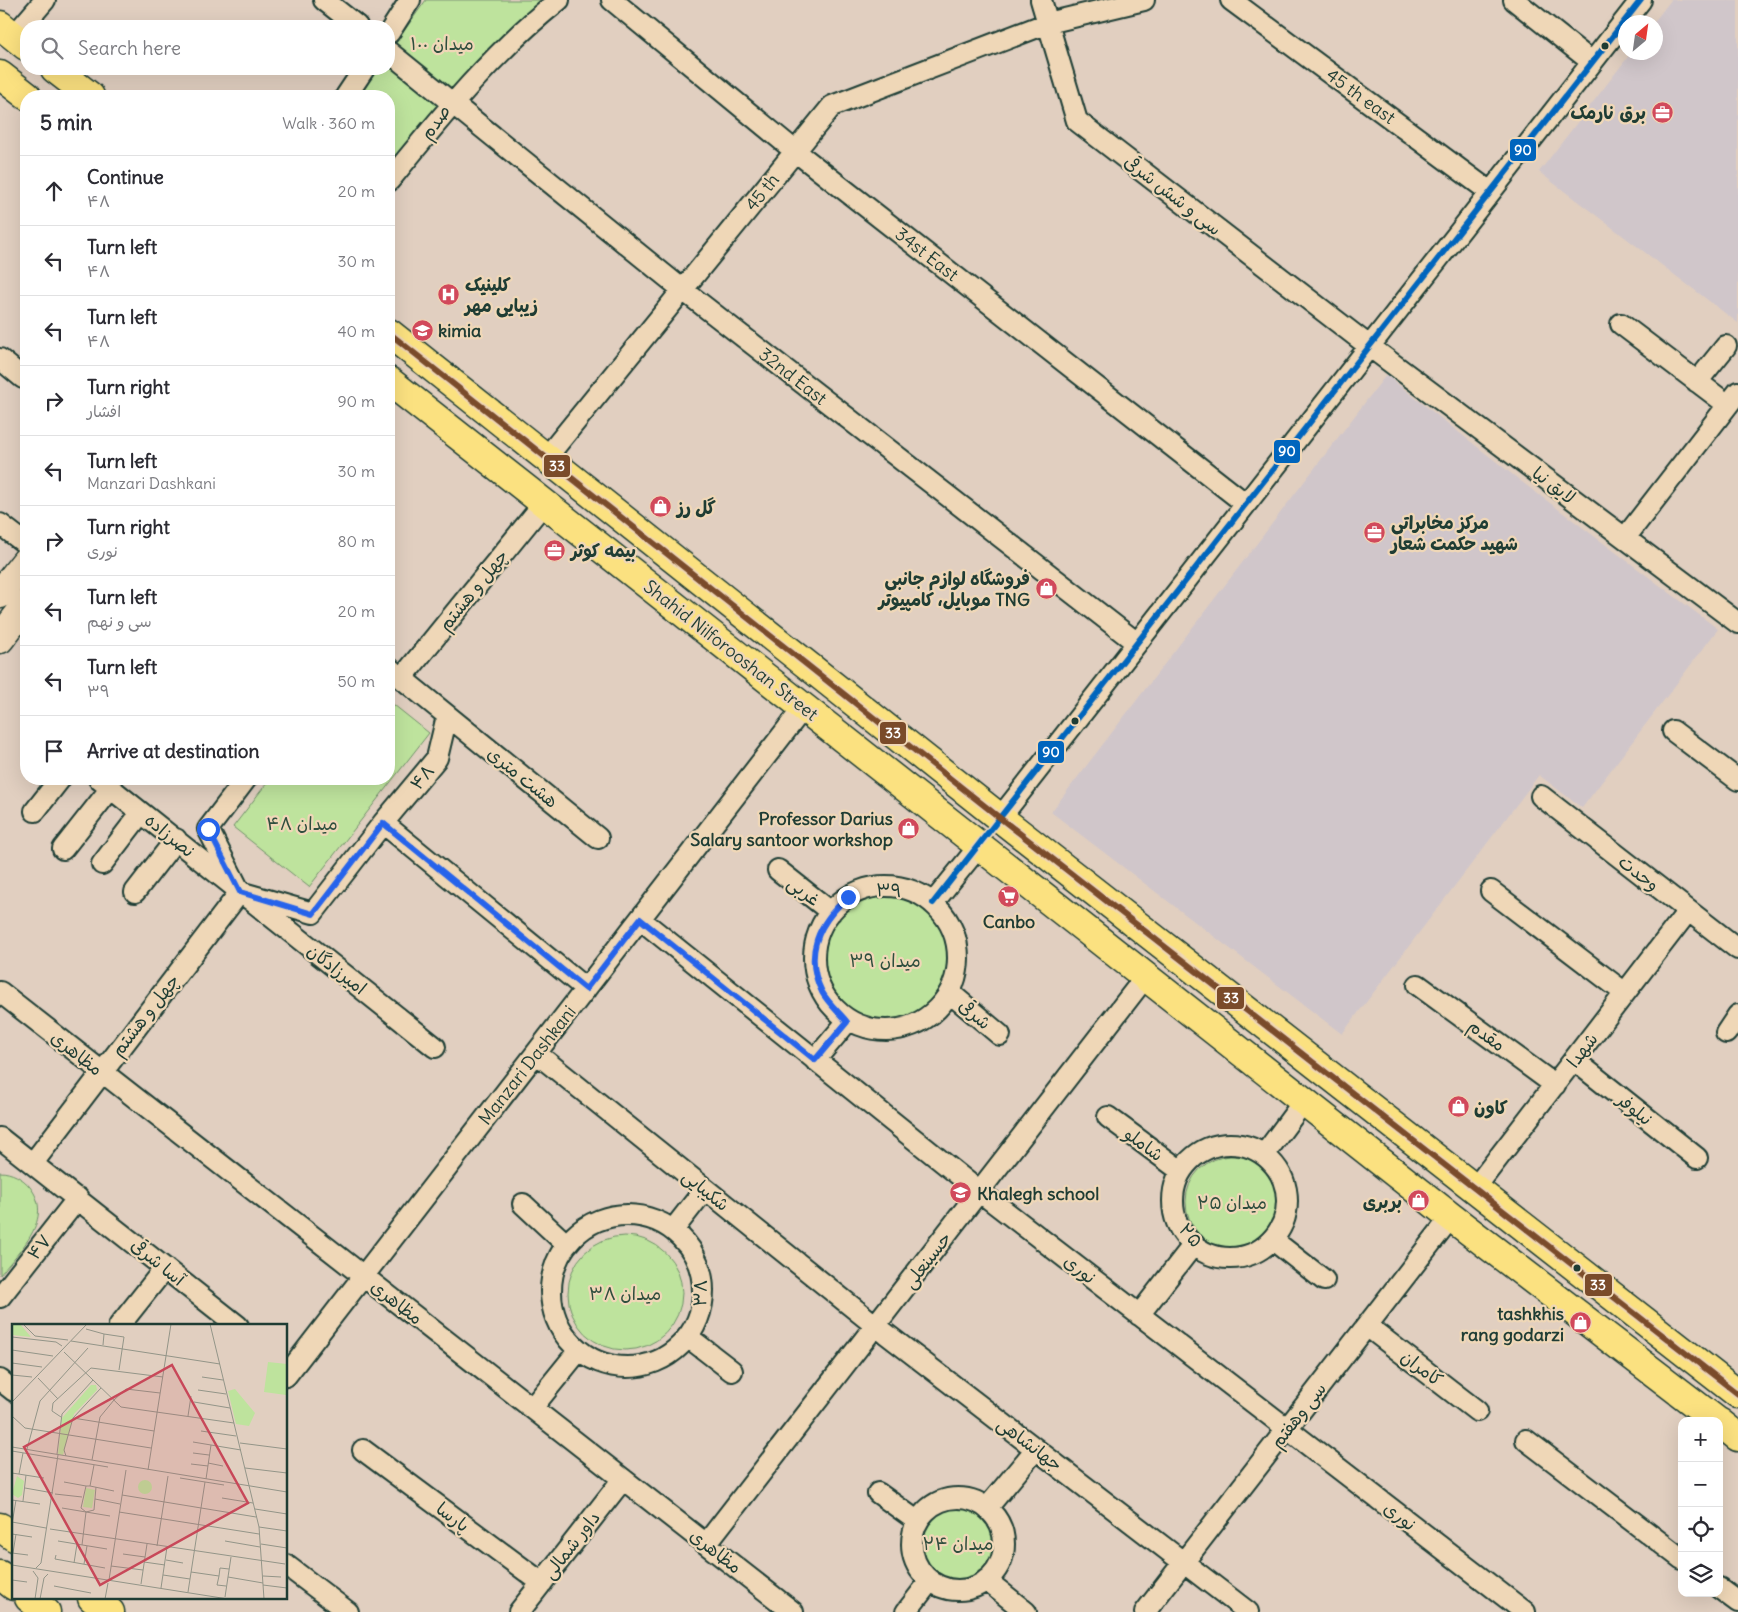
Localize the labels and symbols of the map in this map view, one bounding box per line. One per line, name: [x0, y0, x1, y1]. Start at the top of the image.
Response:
north arrow: [1618, 15, 1663, 60]
park label: میدان ۱۰۰: [410, 32, 474, 55]
unlabelled marker: [1600, 41, 1610, 51]
street label: 45 th east: [1322, 63, 1400, 129]
street label: صدم: [415, 100, 458, 146]
office icon: برق نارمک: [1650, 100, 1674, 124]
place label: برق نارمک: [1570, 101, 1646, 124]
line badge: 90: [1509, 138, 1537, 162]
text: 90: [1514, 141, 1532, 159]
street label: سی و شش شرقی: [1120, 150, 1226, 240]
street label: 45 th: [740, 169, 784, 215]
street label: 34st East: [891, 222, 963, 286]
place label: کلینیک زیبایی مهر: [463, 273, 538, 318]
hospital icon: کلینیک زیبایی مهر: [437, 282, 461, 306]
school or university icon: kimia: [410, 318, 434, 342]
place label: kimia: [438, 319, 481, 342]
street label: 32nd East: [754, 342, 832, 410]
line badge: 90: [1273, 439, 1301, 464]
text: 90: [1278, 442, 1296, 460]
line badge: 33: [543, 454, 571, 478]
text: 33: [549, 457, 565, 475]
street label: لایق نیا: [1528, 461, 1580, 509]
shop icon: گل رز: [649, 495, 673, 519]
place label: گل رز: [675, 496, 716, 519]
place label: مرکز مخابراتی شهید حکمت شعار: [1389, 511, 1518, 555]
office icon: مرکز مخابراتی شهید حکمت شعار: [1363, 520, 1387, 544]
office icon: بیمه کوثر: [543, 538, 567, 562]
place label: بیمه کوثر: [569, 539, 636, 562]
street label: چهل و هشتم: [433, 545, 515, 637]
place label: فروشگاه لوازم جانبی موبایل، کامپيوتر TNG: [877, 567, 1030, 612]
street label: Shahid Nilforooshan Street: [639, 575, 823, 725]
shop icon: فروشگاه لوازم جانبی موبایل، کامپيوتر TNG: [1034, 576, 1058, 600]
unlabelled marker: [1070, 716, 1080, 726]
line badge: 33: [879, 721, 907, 745]
text: 33: [885, 724, 901, 742]
line badge: 90: [1037, 740, 1065, 764]
street label: هشت متری: [483, 741, 563, 813]
text: 90: [1042, 743, 1060, 761]
street label: ۴۸: [405, 760, 439, 794]
place label: Professor Darius Salary santoor workshop: [690, 807, 893, 851]
street label: نصرزاده: [140, 808, 200, 862]
park label: میدان ۴۸: [266, 812, 338, 835]
shop icon: Professor Darius Salary santoor workshop: [897, 816, 921, 840]
route start: [197, 818, 220, 841]
street label: وحدت: [1614, 850, 1664, 896]
street label: غربی: [783, 871, 825, 911]
street label: ۳۹: [876, 878, 902, 902]
supermarket icon: Canbo: [997, 884, 1021, 908]
route end: [837, 886, 860, 909]
place label: Canbo: [983, 910, 1035, 933]
street label: امیرزادگان: [303, 939, 371, 999]
park label: میدان ۳۹: [849, 949, 921, 972]
street label: چهل و هشتم: [106, 969, 187, 1063]
line badge: 33: [1216, 986, 1245, 1010]
text: 33: [1223, 989, 1239, 1007]
street label: شرقی: [954, 994, 996, 1034]
street label: Manzari Dashkani: [473, 1001, 581, 1129]
street label: مقدم: [1462, 1014, 1510, 1059]
street label: مظاهری: [46, 1026, 108, 1080]
street label: شهدا: [1561, 1028, 1603, 1072]
street label: نیلوفر: [1610, 1087, 1657, 1131]
shop icon: کاون: [1446, 1095, 1470, 1119]
place label: کاون: [1474, 1096, 1508, 1119]
street label: شاملو: [1118, 1121, 1168, 1167]
street label: شکیبایی: [678, 1164, 734, 1216]
school or university icon: Khalegh school: [949, 1181, 973, 1205]
place label: Khalegh school: [977, 1182, 1099, 1205]
shop icon: بربری: [1406, 1189, 1430, 1213]
place label: بربری: [1363, 1190, 1402, 1213]
park label: میدان ۲۵: [1197, 1191, 1267, 1214]
street label: ۲۵: [1174, 1218, 1208, 1252]
street label: حسینعلی: [898, 1227, 956, 1293]
street label: ۴۷: [22, 1230, 56, 1264]
street label: آسا شرقی: [126, 1233, 191, 1292]
street label: نوری: [1059, 1249, 1101, 1289]
unlabelled marker: [1572, 1263, 1582, 1273]
line badge: 33: [1584, 1273, 1613, 1297]
street label: مظاهری: [366, 1275, 428, 1329]
text: 33: [1590, 1276, 1606, 1294]
street label: ۳۸: [688, 1279, 712, 1307]
park label: میدان ۳۸: [589, 1282, 661, 1305]
place label: tashkhis rang godarzi: [1461, 1302, 1564, 1346]
shop icon: tashkhis rang godarzi: [1568, 1311, 1592, 1335]
inset map: [12, 1324, 288, 1600]
street label: کامران: [1396, 1345, 1448, 1391]
street label: سی وهفتم: [1265, 1377, 1333, 1455]
street label: جهانشاهی: [993, 1412, 1067, 1476]
street label: نوری: [1379, 1496, 1421, 1536]
street label: پارسا: [431, 1497, 474, 1538]
street label: داور شمالی: [537, 1506, 605, 1584]
street label: مظاهری: [685, 1524, 747, 1578]
park label: میدان ۲۴: [923, 1532, 993, 1555]

